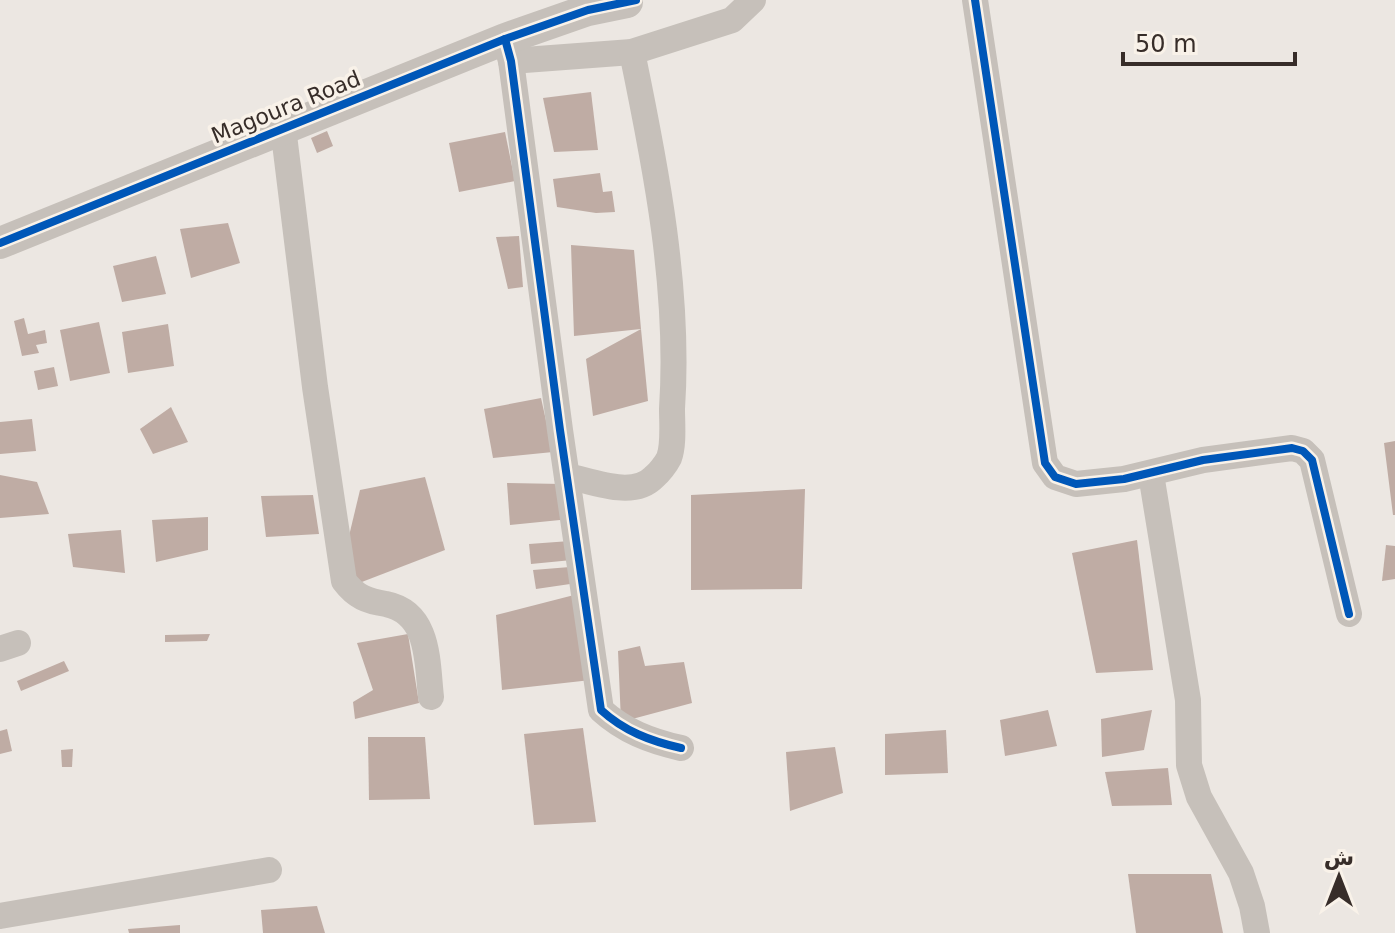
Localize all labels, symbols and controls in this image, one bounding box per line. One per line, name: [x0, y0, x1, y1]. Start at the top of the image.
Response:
scale bar: [1123, 16, 1295, 66]
text: 50 m: [1135, 30, 1197, 58]
street label: Magoura Road: [208, 66, 364, 148]
north arrow: [1299, 837, 1379, 917]
text: ش: [1324, 845, 1354, 870]

